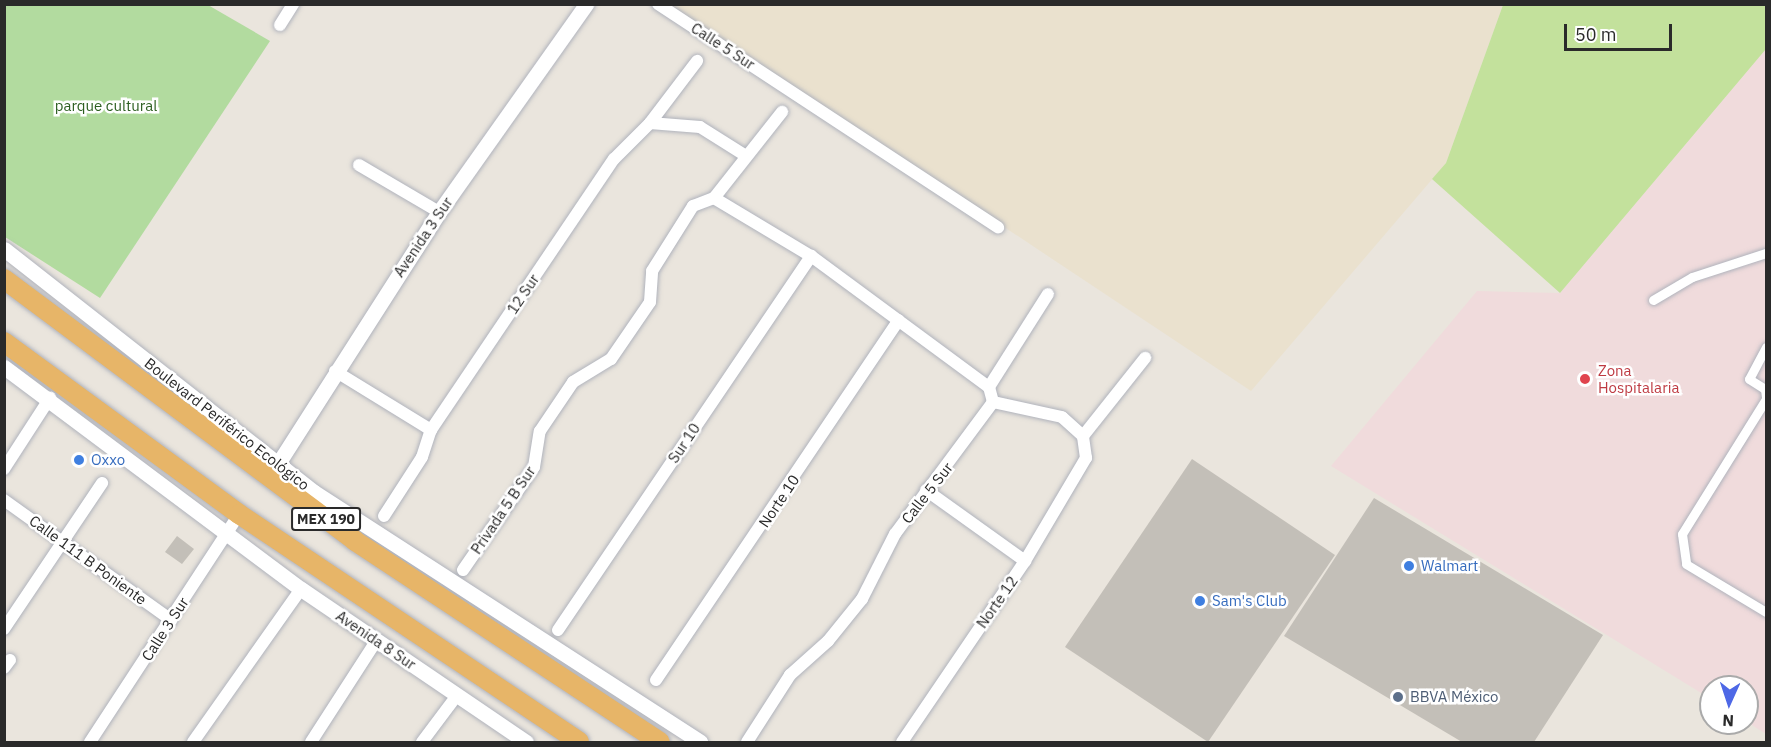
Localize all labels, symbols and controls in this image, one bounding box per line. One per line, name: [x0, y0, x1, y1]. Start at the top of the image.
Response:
scale bar: [1567, 12, 1675, 50]
street label: Calle 5 Sur: [688, 19, 758, 73]
text: 50 m: [1575, 23, 1617, 46]
park label: parque cultural: [55, 97, 157, 115]
street label: Avenida 3 Sur: [390, 194, 456, 280]
street label: 12 Sur: [503, 271, 543, 317]
street label: Boulevard Periférico Ecológico: [141, 354, 313, 494]
place label: Zona Hospitalaria: [1598, 361, 1679, 396]
marker: Zona Hospitalaria: [1576, 370, 1594, 388]
street label: Sur 10: [664, 420, 704, 466]
place label: Oxxo: [91, 451, 125, 469]
marker: Oxxo: [72, 453, 86, 467]
street label: Calle 5 Sur: [898, 459, 956, 527]
street label: Privada 5 B Sur: [467, 463, 539, 557]
street label: Norte 10: [755, 471, 803, 531]
road number: MEX 190: [290, 508, 362, 530]
street label: Calle 111 B Poniente: [26, 511, 150, 609]
place label: Walmart: [1421, 557, 1478, 575]
marker: Walmart: [1402, 559, 1416, 573]
street label: Norte 12: [973, 572, 1021, 632]
place label: Sam's Club: [1212, 592, 1287, 610]
street label: Calle 3 Sur: [138, 594, 192, 664]
marker: Sam's Club: [1193, 594, 1207, 608]
street label: Avenida 8 Sur: [333, 607, 419, 673]
north arrow: [1699, 675, 1759, 735]
place label: BBVA México: [1410, 688, 1498, 706]
marker: BBVA México: [1391, 690, 1405, 704]
text: N: [1722, 711, 1734, 731]

